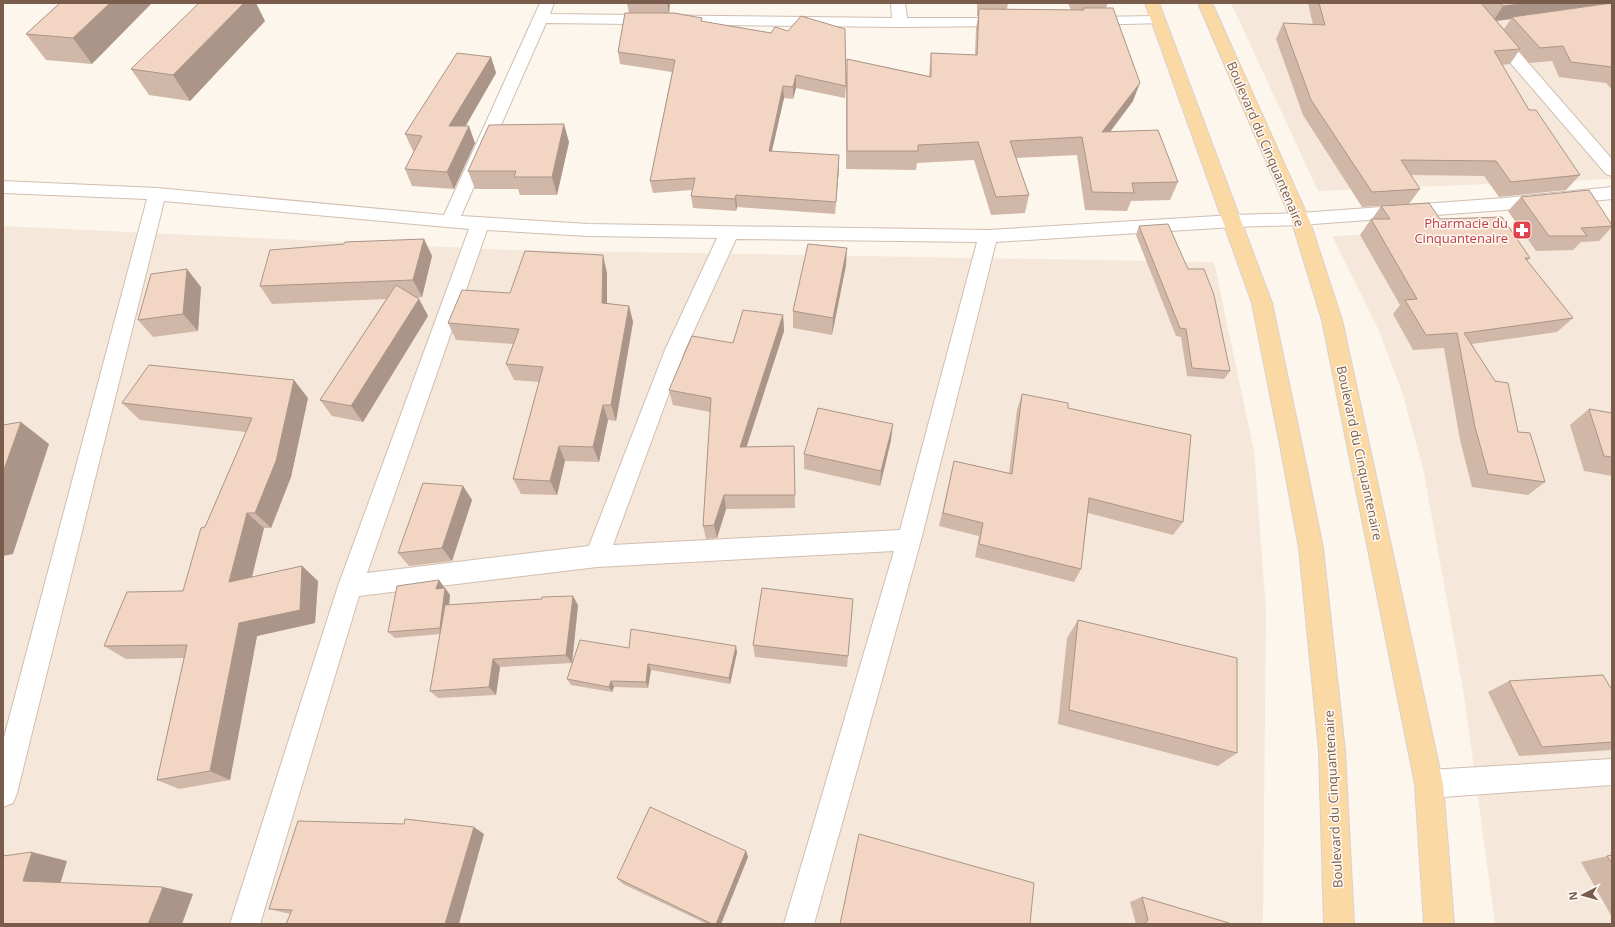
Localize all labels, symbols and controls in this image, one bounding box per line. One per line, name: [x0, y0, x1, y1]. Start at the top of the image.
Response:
street label: Boulevard du Cinquantenaire: [1223, 59, 1309, 229]
place label: Pharmacie du Cinquantenaire: [1414, 214, 1508, 247]
pharmacy icon: Pharmacie du Cinquantenaire: [1511, 219, 1533, 241]
street label: Boulevard du Cinquantenaire: [1333, 364, 1387, 542]
street label: Boulevard du Cinquantenaire: [1319, 710, 1347, 888]
north arrow: [1563, 875, 1603, 915]
text: N: [1565, 891, 1580, 901]

